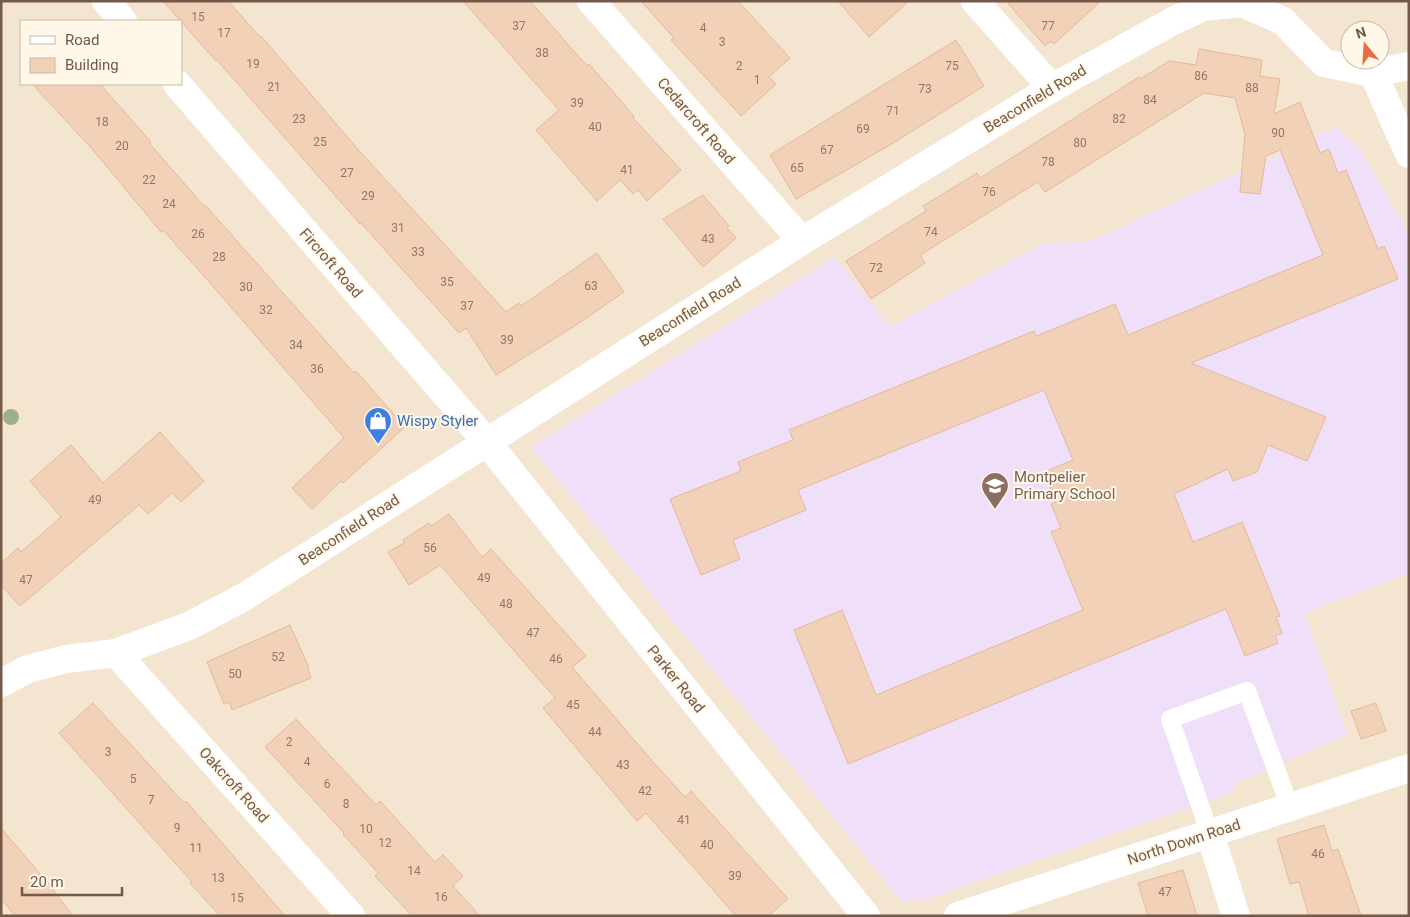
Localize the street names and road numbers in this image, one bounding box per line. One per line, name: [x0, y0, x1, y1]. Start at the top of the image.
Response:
street label: Beaconfield Road: [980, 61, 1090, 137]
street label: Cedarcroft Road: [653, 74, 739, 168]
street label: Fircroft Road: [296, 224, 366, 302]
street label: Beaconfield Road: [636, 273, 744, 351]
street label: Beaconfield Road: [295, 491, 403, 569]
street label: Parker Road: [643, 642, 709, 716]
street label: Oakcroft Road: [195, 743, 273, 827]
street label: North Down Road: [1125, 815, 1243, 869]

